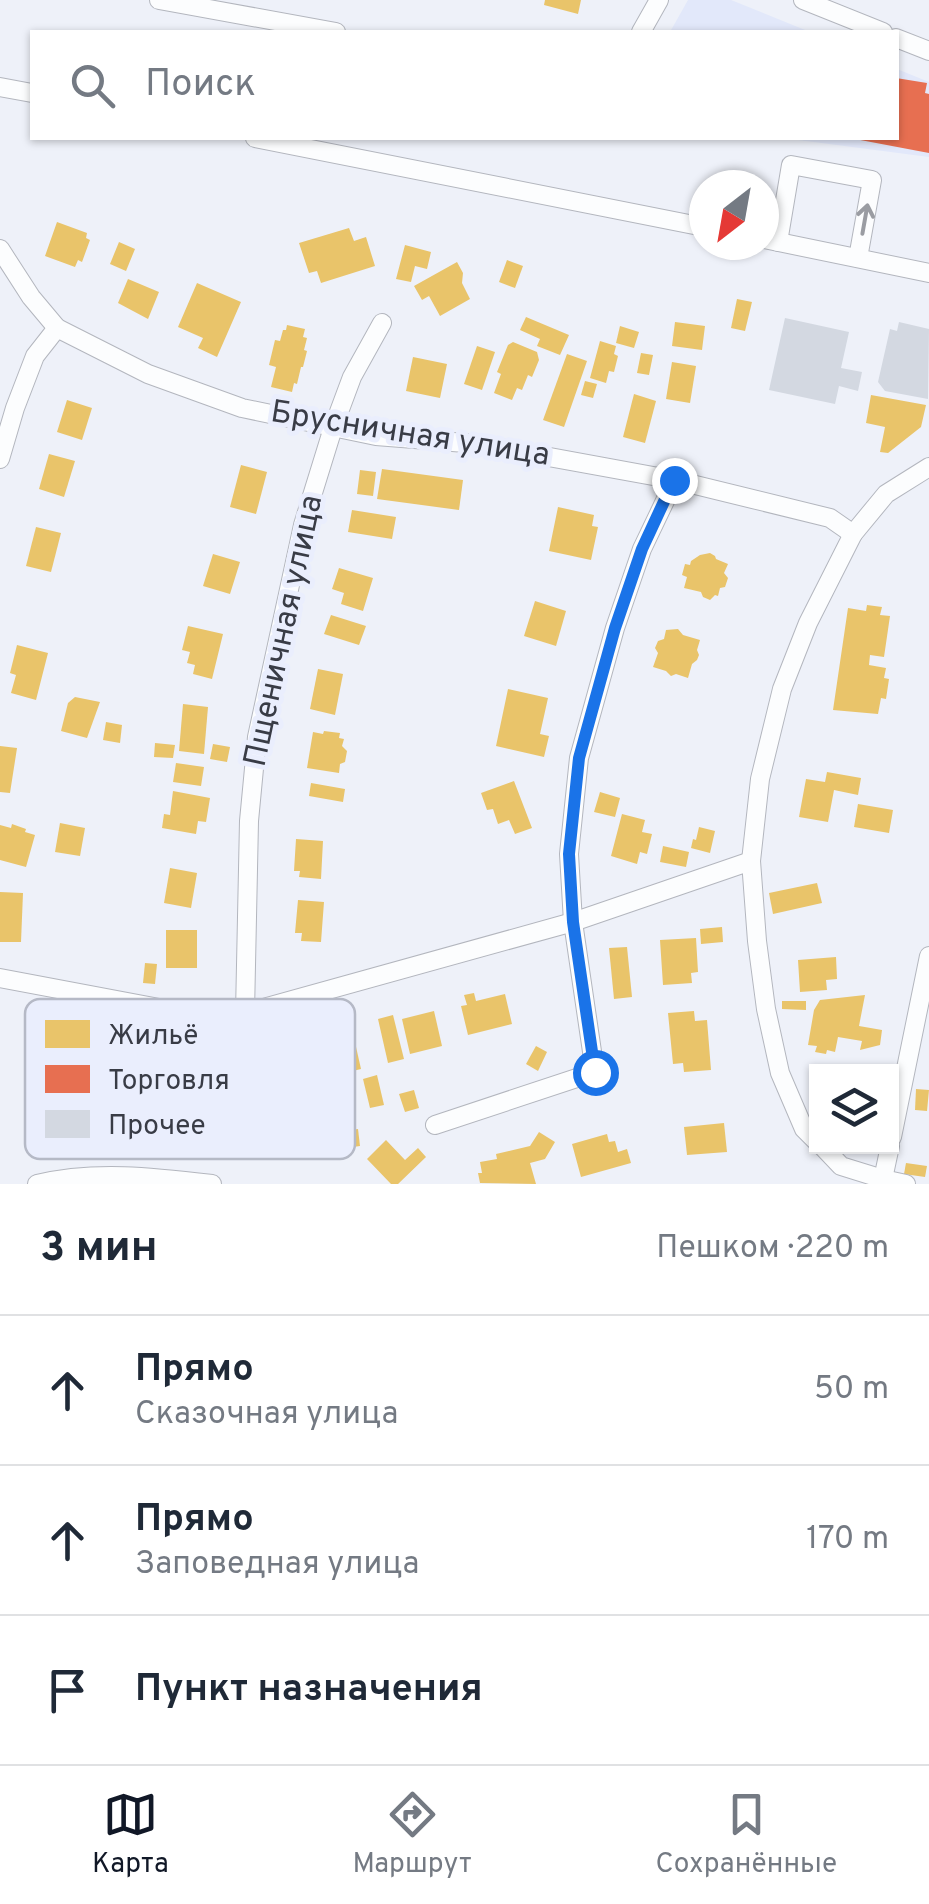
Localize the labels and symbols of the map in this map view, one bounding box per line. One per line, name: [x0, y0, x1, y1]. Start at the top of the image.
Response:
north arrow: [689, 170, 779, 260]
one-way arrow: [856, 203, 875, 236]
street label: Брусничная улица: [268, 393, 552, 477]
route end: [652, 458, 698, 504]
street label: Пщеничная улица: [237, 491, 333, 771]
legend: [25, 999, 355, 1159]
text: Жильё: [108, 1019, 198, 1055]
route start: [573, 1050, 619, 1096]
text: Торговля: [108, 1064, 230, 1100]
text: Прочее: [108, 1109, 206, 1145]

